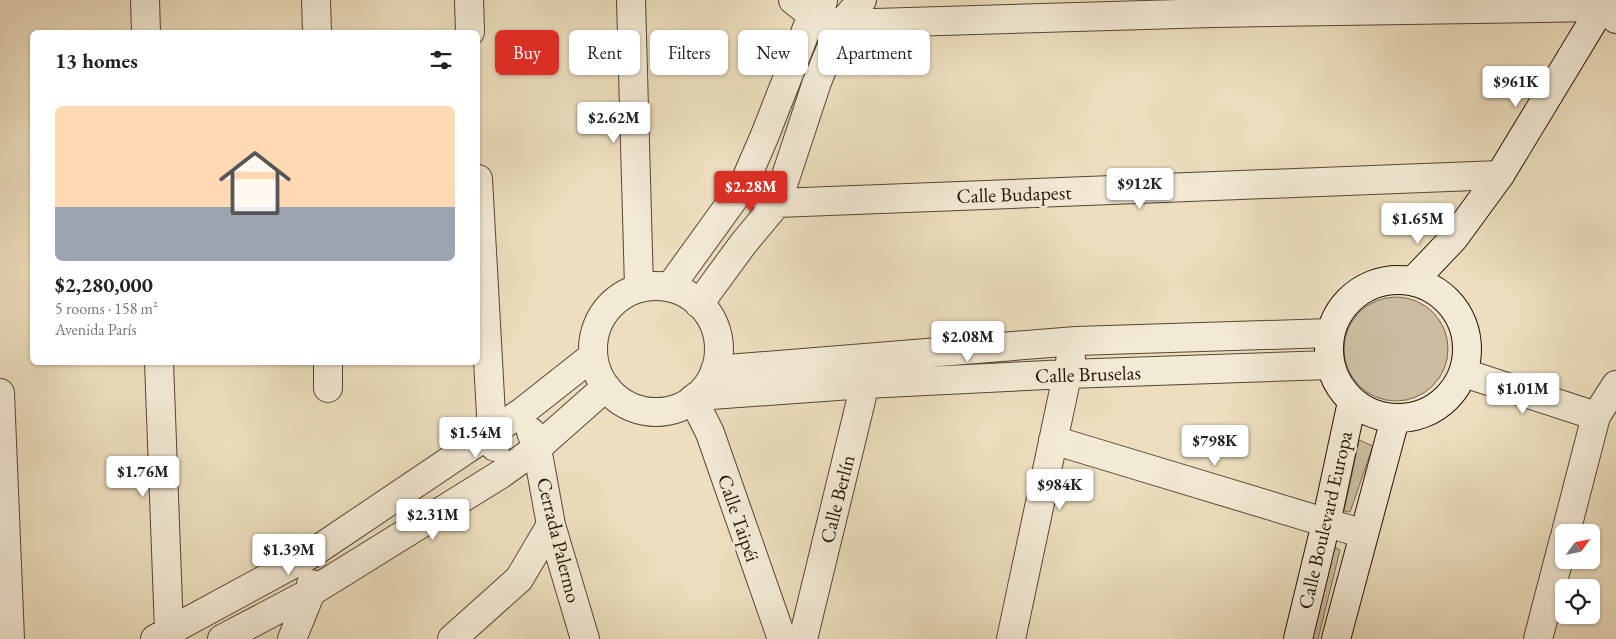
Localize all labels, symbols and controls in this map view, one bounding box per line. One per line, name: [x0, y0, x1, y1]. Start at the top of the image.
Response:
chip: Buy: [495, 30, 559, 75]
chip: Rent: [569, 30, 640, 75]
chip: Filters: [650, 30, 728, 75]
chip: New: [738, 30, 808, 75]
chip: Apartment: [818, 30, 930, 75]
icon: filters: [427, 46, 455, 74]
text: 13 homes: [55, 47, 138, 74]
pin: $961K: [1481, 66, 1551, 108]
text: $961K: [1494, 71, 1538, 92]
pin: $2.62M: [573, 102, 655, 144]
text: $2.62M: [588, 107, 640, 128]
icon: home: [210, 138, 300, 228]
pin: $912K: [1105, 168, 1175, 210]
pin: $2.28M: [710, 170, 792, 213]
text: $912K: [1118, 173, 1162, 194]
text: $2.28M: [725, 176, 777, 197]
street label: Calle Budapest: [956, 179, 1073, 209]
pin: $1.65M: [1377, 202, 1459, 245]
text: $1.65M: [1392, 208, 1444, 229]
text: $2,280,000: [55, 271, 153, 298]
text: 5 rooms · 158 m²: [55, 298, 158, 319]
text: Avenida París: [55, 319, 137, 340]
pin: $2.08M: [927, 320, 1009, 363]
text: $2.08M: [942, 326, 994, 347]
street label: Calle Bruselas: [1035, 359, 1141, 389]
pin: $1.01M: [1482, 372, 1564, 415]
text: $1.01M: [1497, 378, 1549, 399]
pin: $1.54M: [435, 416, 517, 459]
text: $1.54M: [450, 422, 502, 443]
pin: $798K: [1180, 424, 1250, 467]
street label: Calle Boulevard Europa: [1292, 428, 1358, 612]
text: $798K: [1193, 430, 1237, 451]
street label: Calle Berlín: [813, 452, 861, 546]
pin: $1.76M: [102, 456, 184, 498]
text: $1.76M: [117, 461, 169, 482]
pin: $984K: [1025, 468, 1095, 511]
street label: Calle Taipéi: [712, 471, 766, 565]
text: $984K: [1038, 474, 1082, 495]
street label: Cerrada Palermo: [531, 475, 587, 605]
pin: $2.31M: [392, 498, 474, 541]
text: $2.31M: [407, 504, 459, 525]
north arrow: [1555, 524, 1600, 569]
map controls: [1555, 524, 1600, 624]
pin: $1.39M: [248, 534, 330, 576]
text: $1.39M: [263, 539, 315, 560]
button: locate: [1555, 579, 1600, 624]

